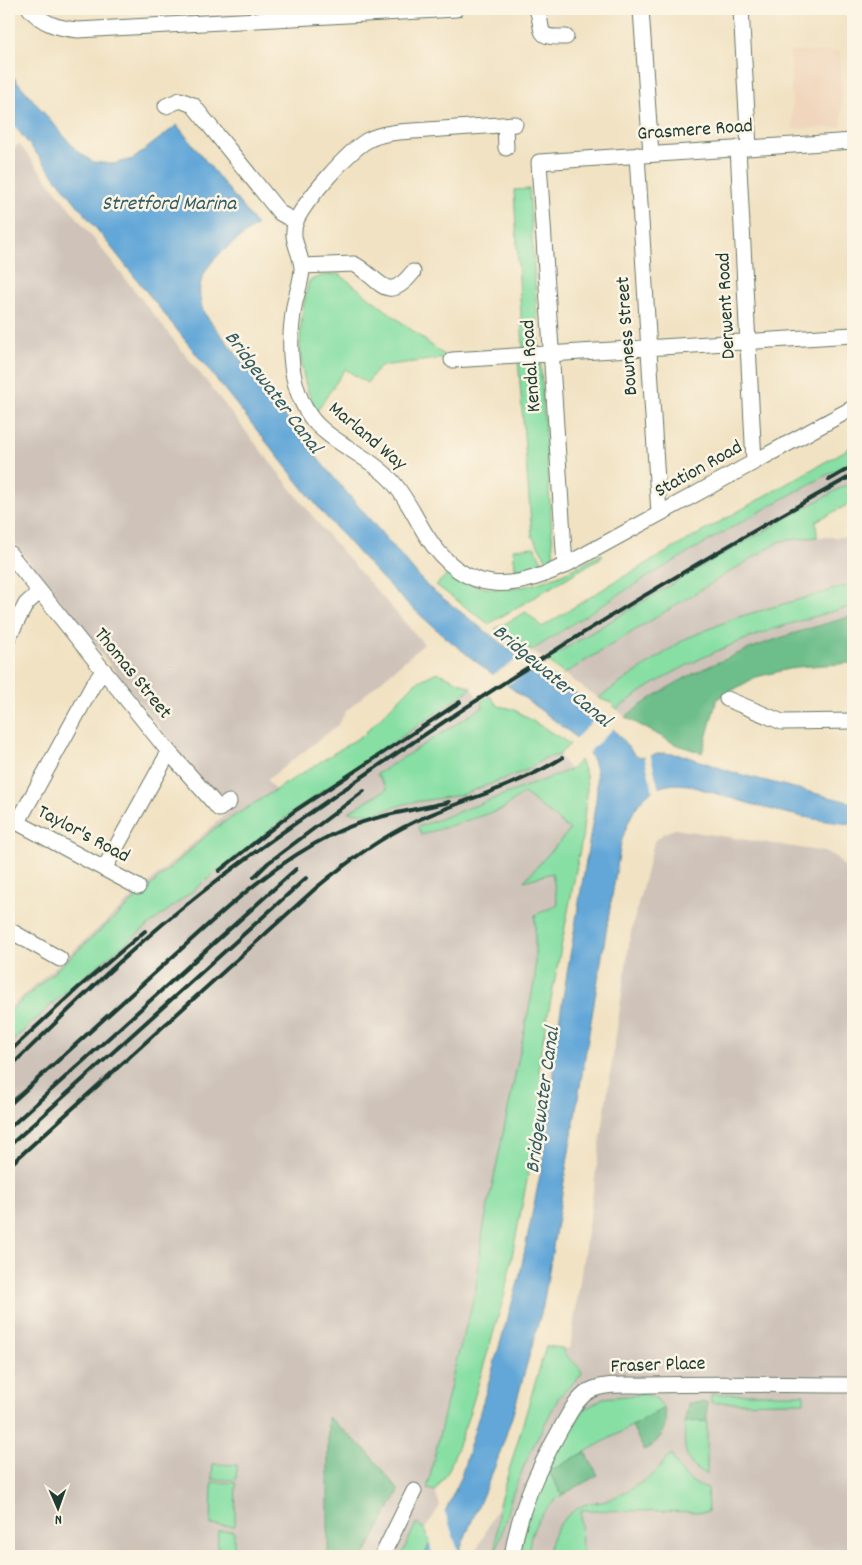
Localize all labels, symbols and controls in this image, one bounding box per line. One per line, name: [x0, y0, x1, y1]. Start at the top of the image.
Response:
street label: Grasmere Road: [636, 113, 754, 149]
water label: Stretford Marina: [102, 190, 237, 220]
street label: Derwent Road: [710, 252, 744, 360]
street label: Bowness Street: [610, 276, 646, 396]
street label: Kendal Road: [515, 319, 549, 413]
water label: Bridgewater Canal: [216, 325, 330, 463]
street label: Marland Way: [322, 396, 413, 479]
street label: Station Road: [650, 434, 748, 506]
water label: Bridgewater Canal: [485, 618, 619, 737]
street label: Thomas Street: [86, 622, 178, 726]
street label: Taylor's Road: [32, 799, 134, 871]
water label: Bridgewater Canal: [519, 1023, 569, 1175]
street label: Fraser Place: [610, 1350, 706, 1382]
north arrow: [32, 1482, 82, 1532]
text: N: [54, 1509, 62, 1529]

